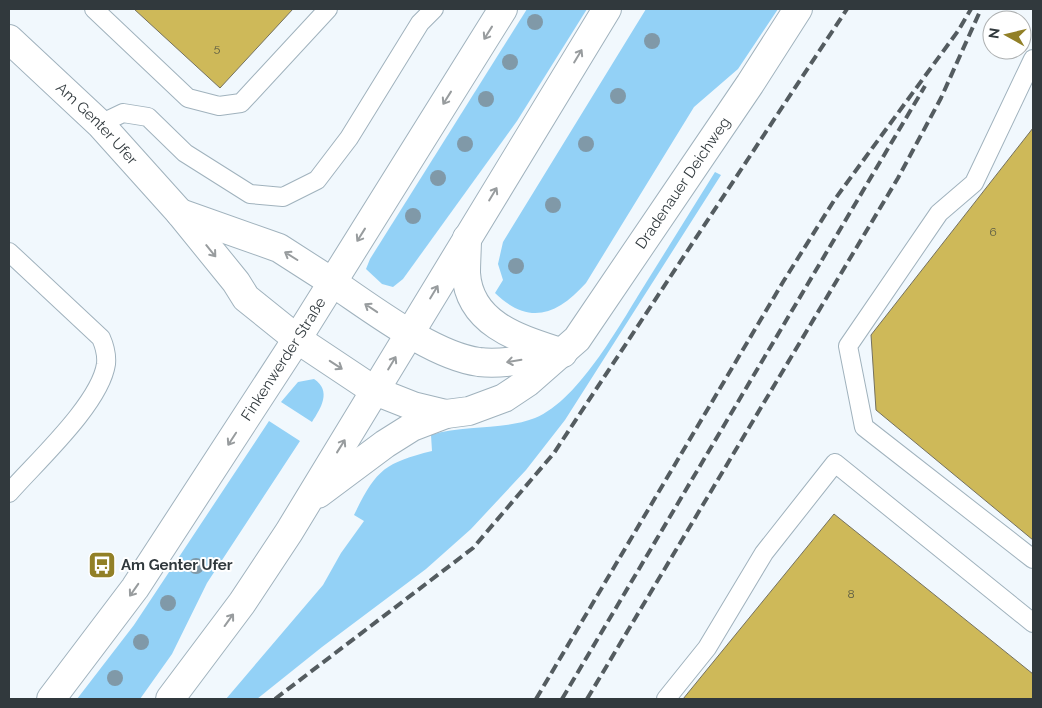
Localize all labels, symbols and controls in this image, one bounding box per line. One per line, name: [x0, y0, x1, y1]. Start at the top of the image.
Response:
north arrow: [982, 10, 1032, 60]
one-way arrow: [483, 25, 493, 39]
text: N: [985, 27, 1003, 40]
house number: 5: [214, 41, 221, 55]
one-way arrow: [573, 49, 583, 63]
street label: Am Genter Ufer: [52, 79, 142, 169]
one-way arrow: [442, 90, 452, 104]
street label: Dradenauer Deichweg: [632, 114, 734, 252]
one-way arrow: [488, 188, 498, 202]
house number: 6: [989, 225, 997, 239]
one-way arrow: [356, 228, 366, 242]
one-way arrow: [205, 244, 216, 257]
one-way arrow: [284, 251, 298, 261]
one-way arrow: [430, 285, 440, 299]
street label: Finkenwerder Straße: [237, 294, 330, 424]
one-way arrow: [364, 303, 378, 313]
one-way arrow: [388, 356, 398, 370]
one-way arrow: [507, 356, 523, 366]
one-way arrow: [329, 360, 343, 371]
one-way arrow: [227, 432, 237, 446]
one-way arrow: [336, 439, 347, 453]
bus stop icon: Am Genter Ufer: [87, 550, 117, 580]
place label: Am Genter Ufer: [121, 556, 233, 574]
one-way arrow: [129, 582, 139, 596]
house number: 8: [847, 587, 855, 601]
one-way arrow: [224, 614, 235, 627]

